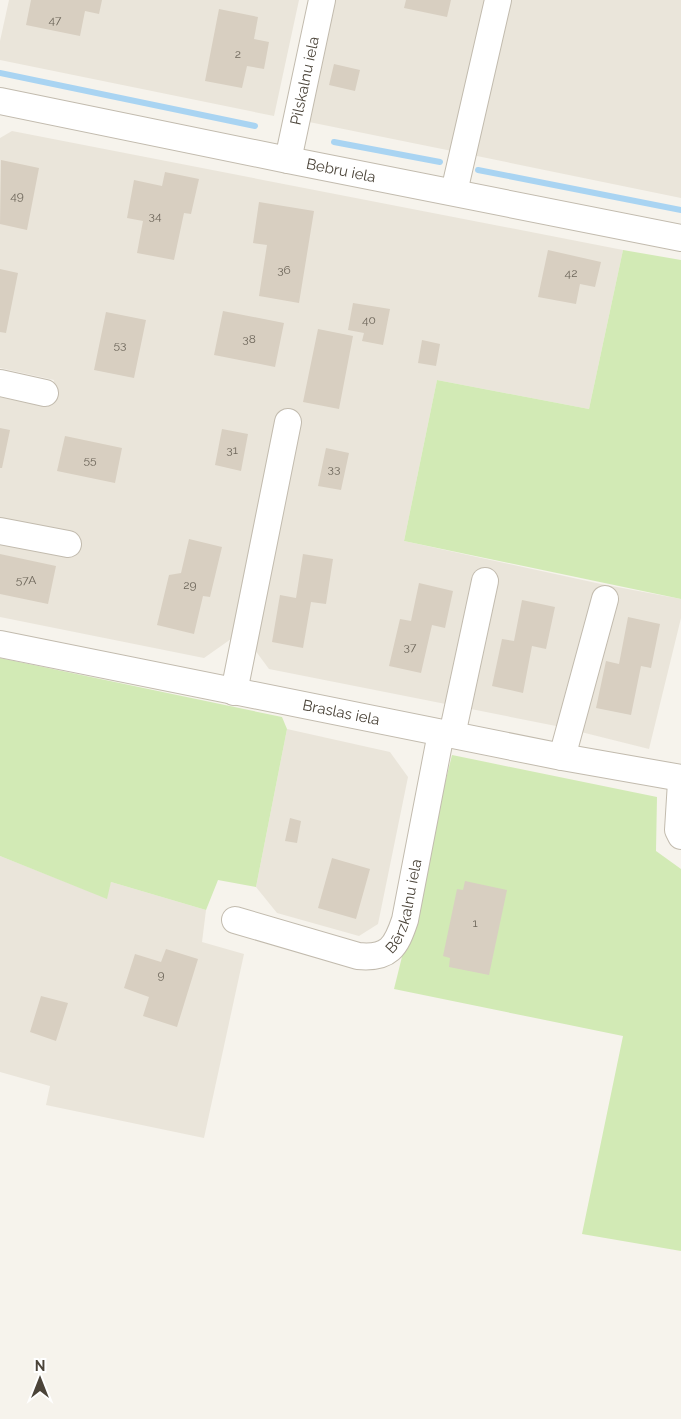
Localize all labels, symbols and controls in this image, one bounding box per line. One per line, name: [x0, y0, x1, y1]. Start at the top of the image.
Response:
house number: 47: [49, 13, 62, 27]
street label: Pilskalnu iela: [287, 35, 323, 127]
house number: 2: [235, 47, 241, 61]
street label: Bebru iela: [305, 155, 377, 186]
house number: 49: [10, 189, 24, 203]
house number: 34: [149, 209, 162, 223]
house number: 36: [277, 263, 291, 277]
house number: 42: [565, 266, 577, 280]
house number: 40: [362, 313, 376, 327]
house number: 38: [242, 332, 256, 346]
house number: 53: [114, 338, 126, 352]
house number: 31: [226, 443, 238, 457]
house number: 55: [83, 453, 97, 467]
house number: 33: [328, 462, 340, 476]
house number: 57A: [16, 573, 36, 587]
house number: 29: [183, 578, 197, 592]
house number: 37: [404, 640, 417, 654]
street label: Braslas iela: [301, 696, 381, 729]
street label: Bērzkalnu iela: [382, 857, 426, 957]
house number: 1: [472, 916, 478, 930]
house number: 9: [157, 968, 165, 982]
north arrow: [15, 1354, 65, 1404]
text: N: [35, 1358, 45, 1374]

